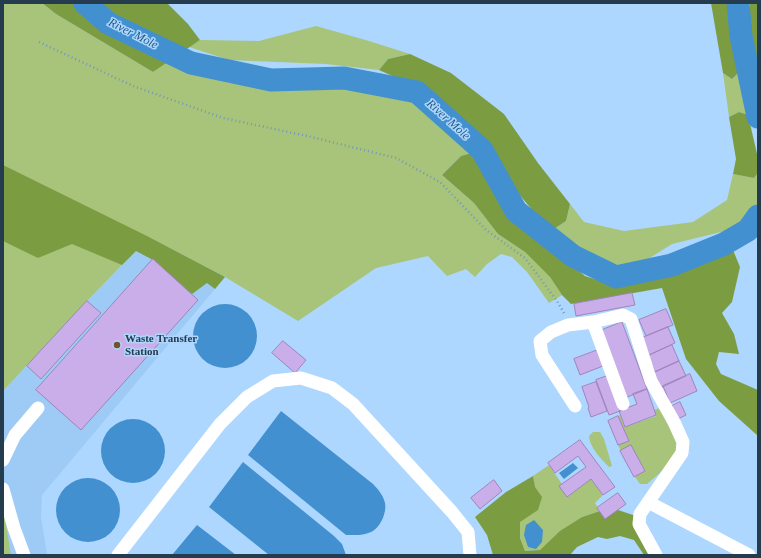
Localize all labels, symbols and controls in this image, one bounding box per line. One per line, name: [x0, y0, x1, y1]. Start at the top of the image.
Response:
water label: River Mole: [106, 15, 160, 53]
water label: River Mole: [423, 97, 473, 143]
place label: Waste Transfer Station: [125, 332, 197, 358]
marker: Waste Transfer Station: [112, 340, 122, 350]

